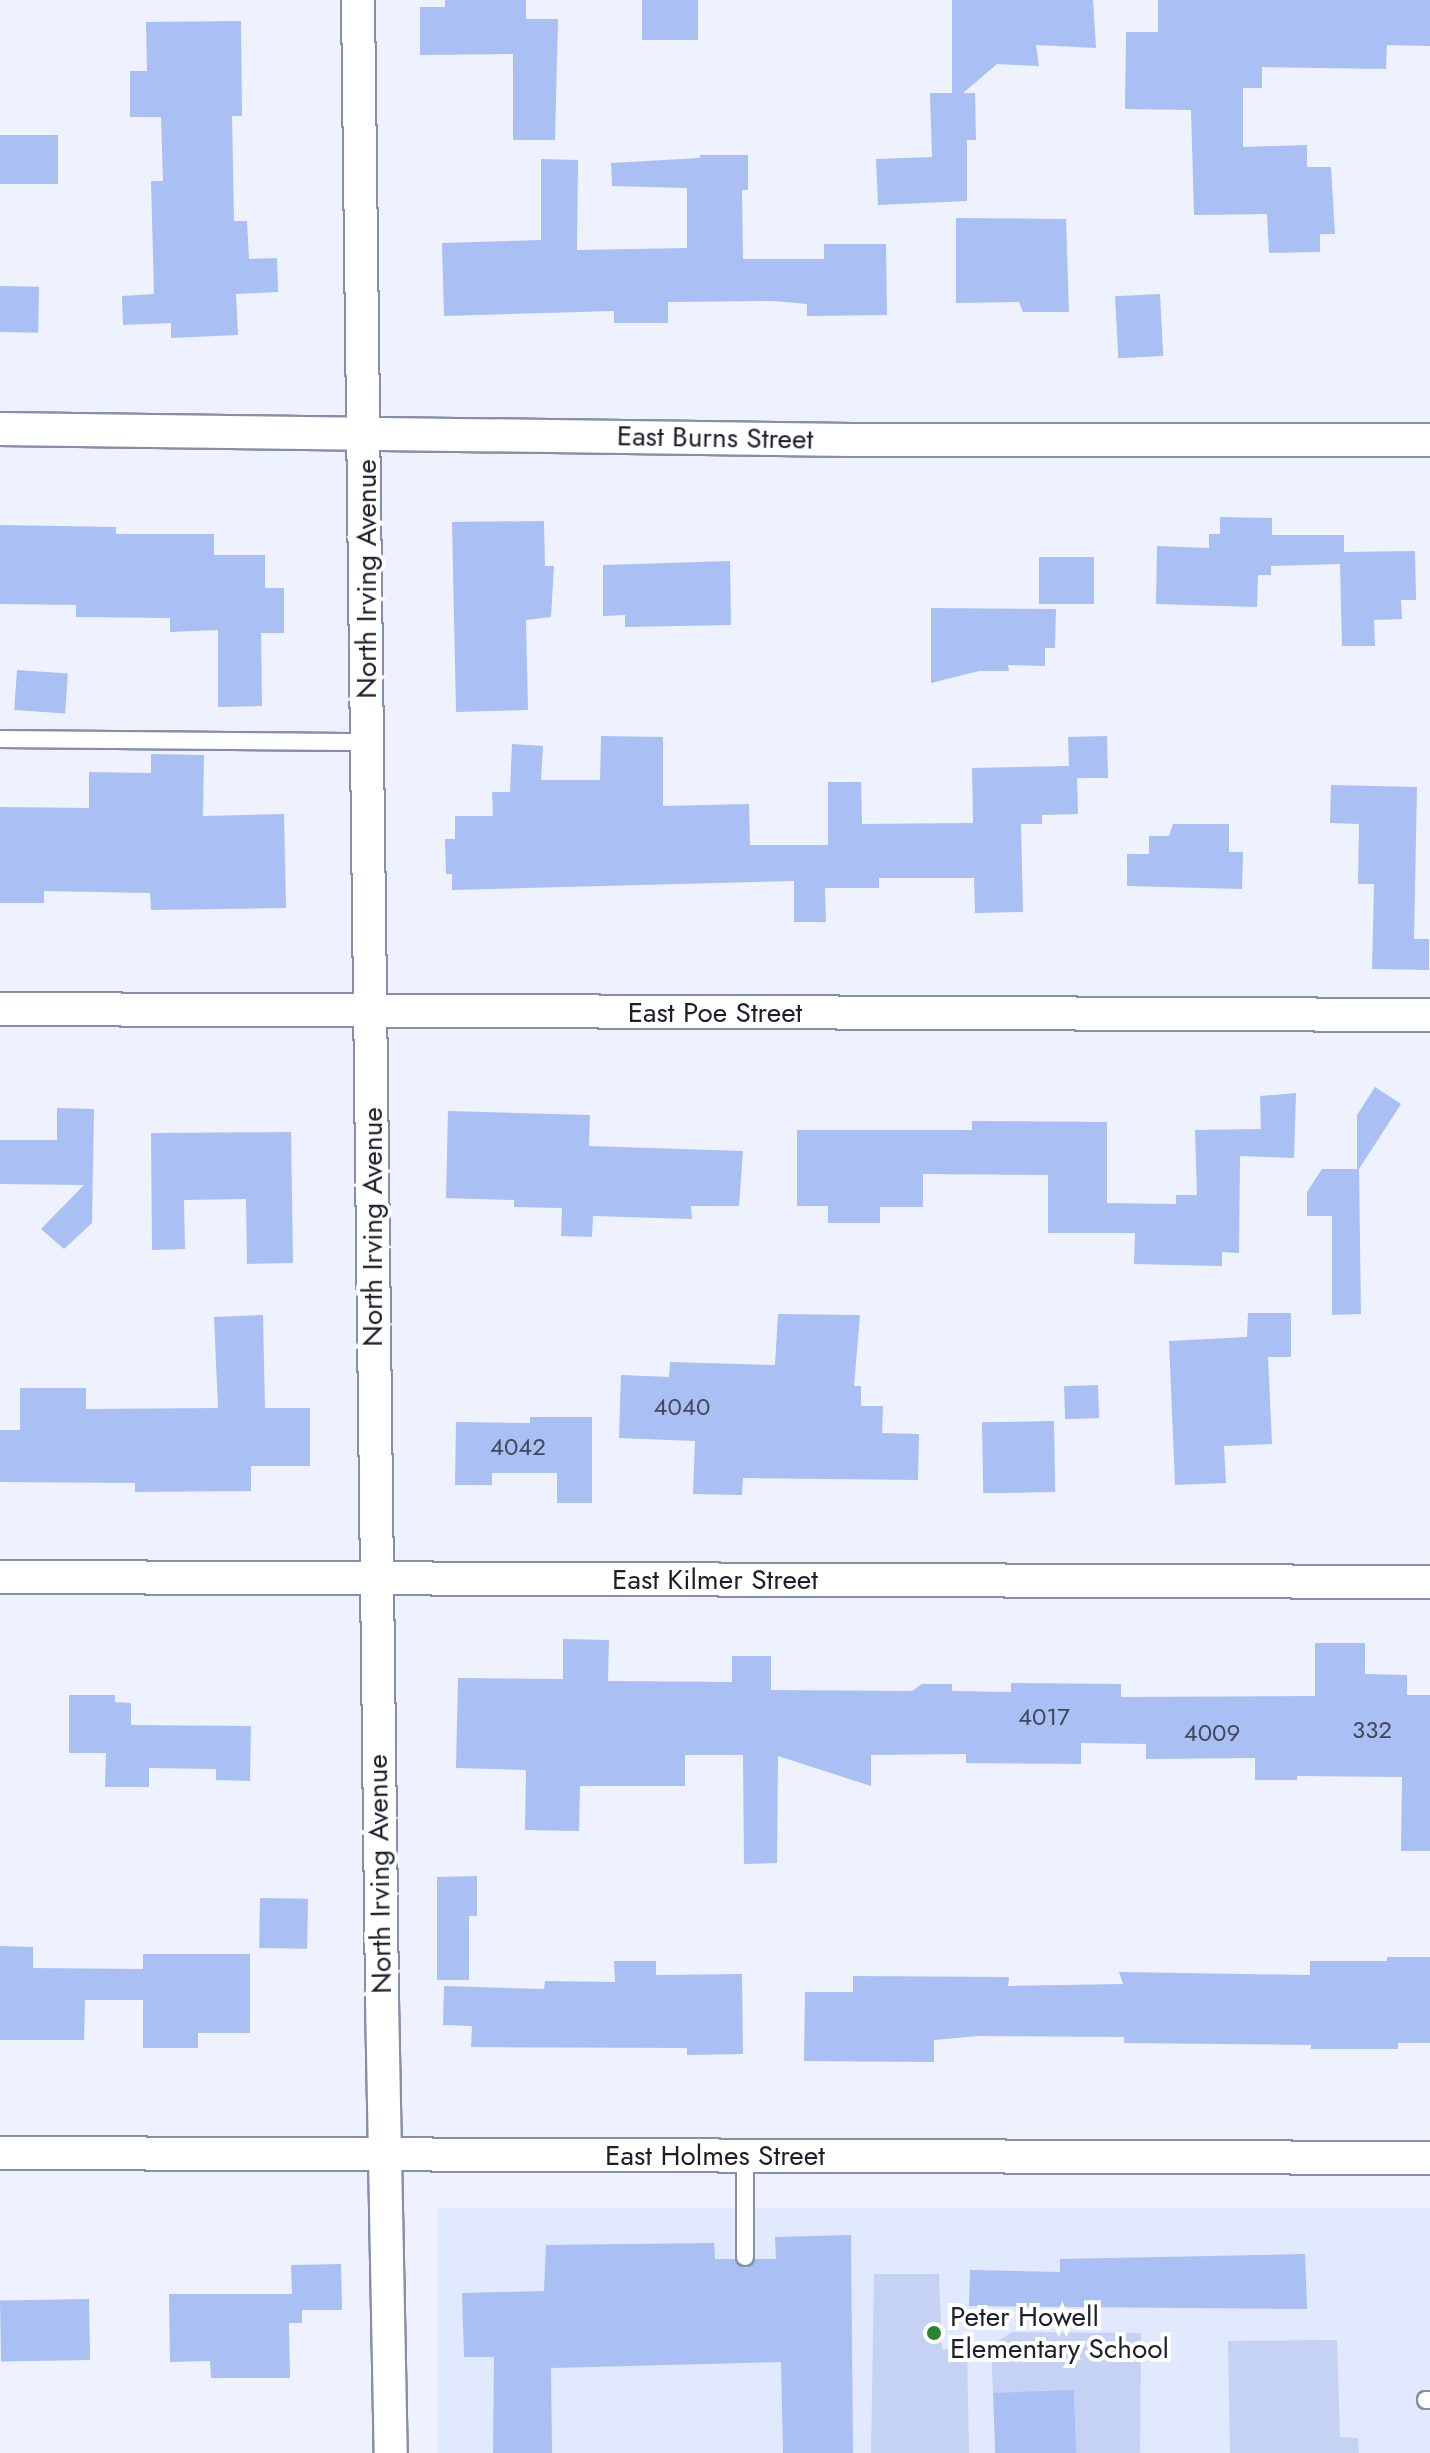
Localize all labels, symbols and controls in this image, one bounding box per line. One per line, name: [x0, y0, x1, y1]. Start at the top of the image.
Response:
street label: East Burns Street: [617, 419, 813, 457]
street label: North Irving Avenue: [350, 459, 384, 699]
street label: East Poe Street: [628, 996, 802, 1030]
street label: North Irving Avenue: [356, 1107, 390, 1347]
house number: 4040: [654, 1393, 710, 1421]
house number: 4042: [490, 1433, 546, 1461]
street label: East Kilmer Street: [612, 1563, 818, 1597]
house number: 4017: [1018, 1703, 1070, 1731]
house number: 332: [1352, 1716, 1392, 1744]
house number: 4009: [1184, 1719, 1240, 1747]
street label: North Irving Avenue: [361, 1754, 399, 1994]
street label: East Holmes Street: [605, 2139, 825, 2173]
place label: Peter Howell Elementary School: [950, 2300, 1169, 2366]
marker: Peter Howell Elementary School: [925, 2324, 943, 2342]

